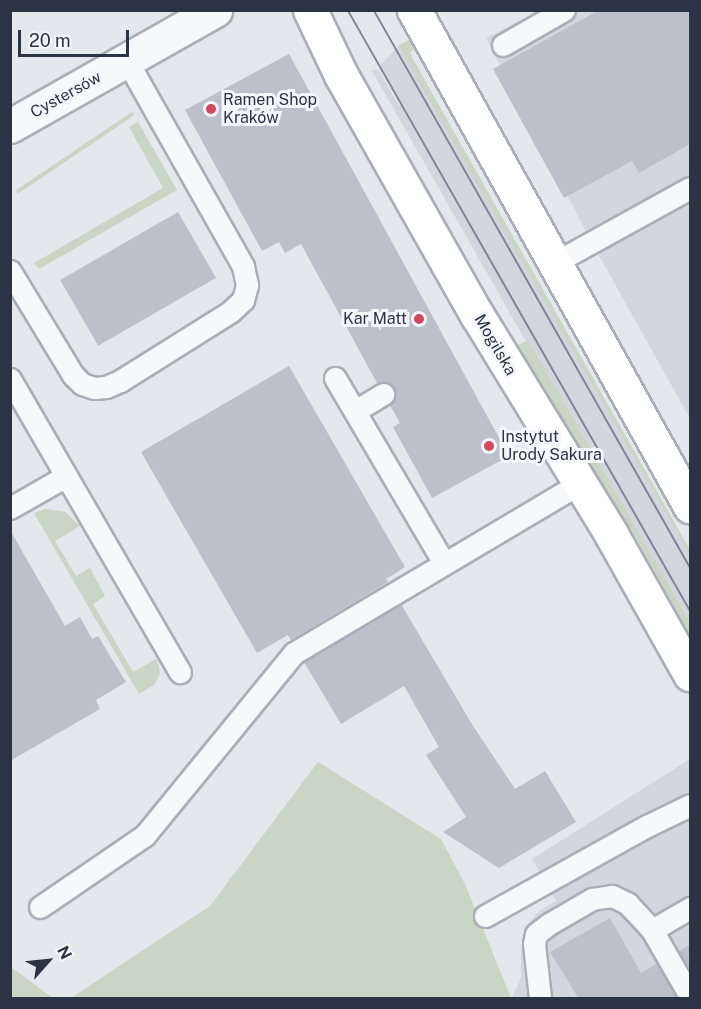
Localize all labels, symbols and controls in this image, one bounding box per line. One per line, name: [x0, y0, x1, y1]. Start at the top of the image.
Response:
scale bar: [21, 18, 132, 56]
text: 20 m: [29, 30, 71, 51]
street label: Cystersów: [27, 68, 105, 122]
place label: Ramen Shop Kraków: [223, 90, 317, 128]
marker: Ramen Shop Kraków: [204, 102, 218, 116]
place label: Kar Matt: [343, 309, 407, 329]
street label: Mogilska: [470, 311, 520, 379]
marker: Kar Matt: [412, 312, 426, 326]
place label: Instytut Urody Sakura: [501, 427, 602, 465]
marker: Instytut Urody Sakura: [482, 439, 496, 453]
north arrow: [18, 931, 78, 991]
text: N: [53, 943, 76, 962]

